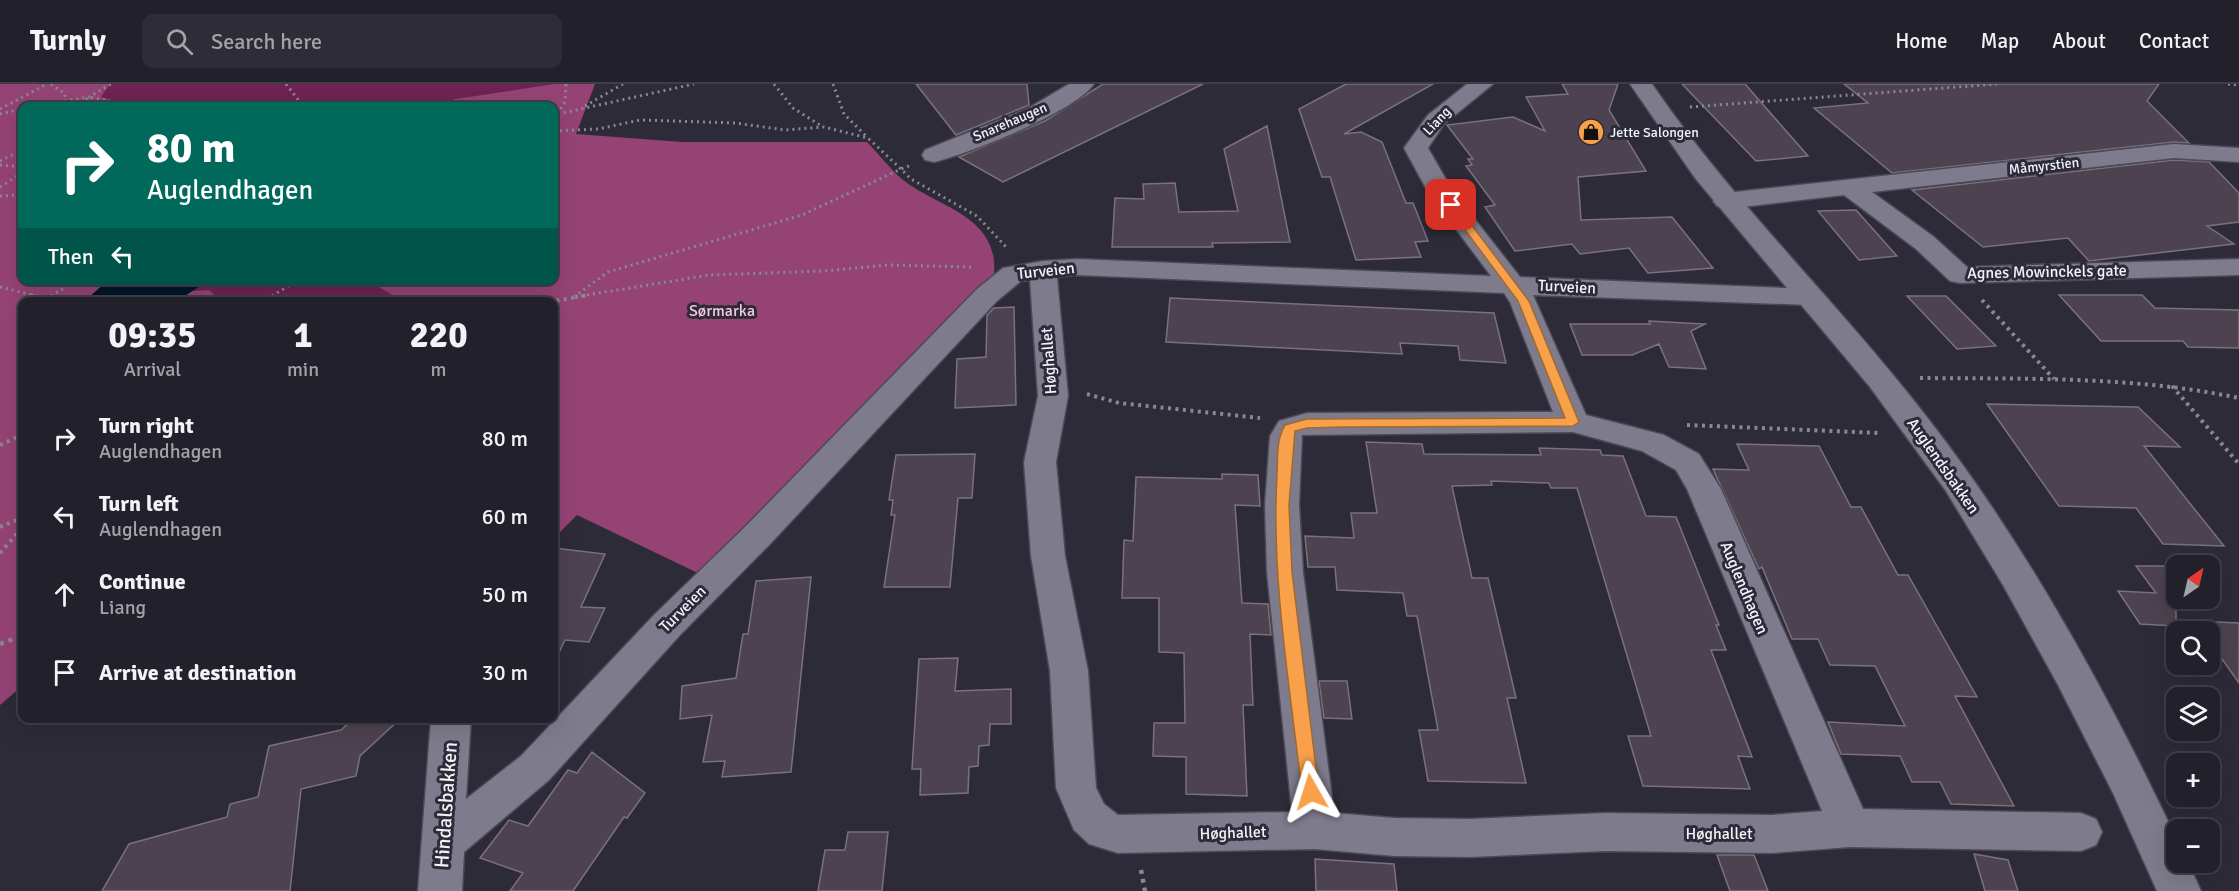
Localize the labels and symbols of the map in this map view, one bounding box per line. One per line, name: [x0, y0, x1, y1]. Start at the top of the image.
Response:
street label: Snarehaugen: [970, 99, 1050, 145]
street label: Liang: [1420, 103, 1454, 139]
shop icon: Jette Salongen: [1576, 117, 1606, 147]
place label: Jette Salongen: [1610, 124, 1699, 141]
street label: Måmyrstien: [2008, 154, 2080, 178]
pin: [1425, 179, 1476, 230]
street label: Turveien: [1016, 258, 1076, 284]
street label: Agnes Mowinckels gate: [1967, 261, 2127, 283]
street label: Turveien: [1538, 276, 1596, 298]
park label: Sørmarka: [689, 301, 755, 321]
street label: Høghallet: [1037, 326, 1061, 395]
street label: Auglendsbakken: [1903, 414, 1983, 518]
street label: Auglendhagen: [1716, 539, 1772, 637]
north arrow: [2166, 555, 2220, 609]
street label: Turveien: [655, 581, 711, 637]
street label: Hindalsbakken: [429, 741, 463, 869]
position arrow: [1279, 760, 1343, 824]
street label: Høghallet: [1199, 822, 1267, 844]
street label: Høghallet: [1685, 824, 1753, 844]

